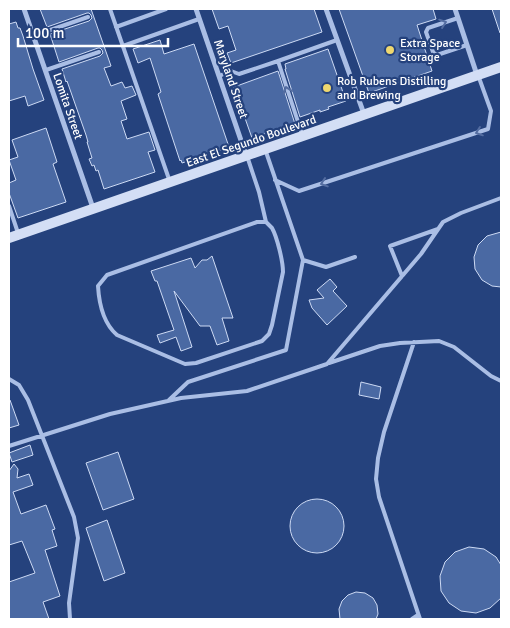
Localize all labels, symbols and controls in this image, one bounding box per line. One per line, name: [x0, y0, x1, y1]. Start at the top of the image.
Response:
scale bar: [18, 15, 168, 47]
one-way arrow: [438, 19, 446, 29]
text: 100 m: [25, 24, 65, 42]
place label: Extra Space Storage: [400, 36, 460, 65]
street label: Maryland Street: [210, 38, 251, 121]
marker: Extra Space Storage: [384, 44, 396, 56]
street label: Lomita Street: [49, 71, 86, 141]
place label: Rob Rubens Distilling and Brewing: [337, 74, 446, 103]
marker: Rob Rubens Distilling and Brewing: [321, 82, 333, 94]
one-way arrow: [283, 86, 293, 95]
street label: East El Segundo Boulevard: [184, 112, 318, 171]
one-way arrow: [475, 126, 483, 136]
one-way arrow: [321, 177, 329, 187]

